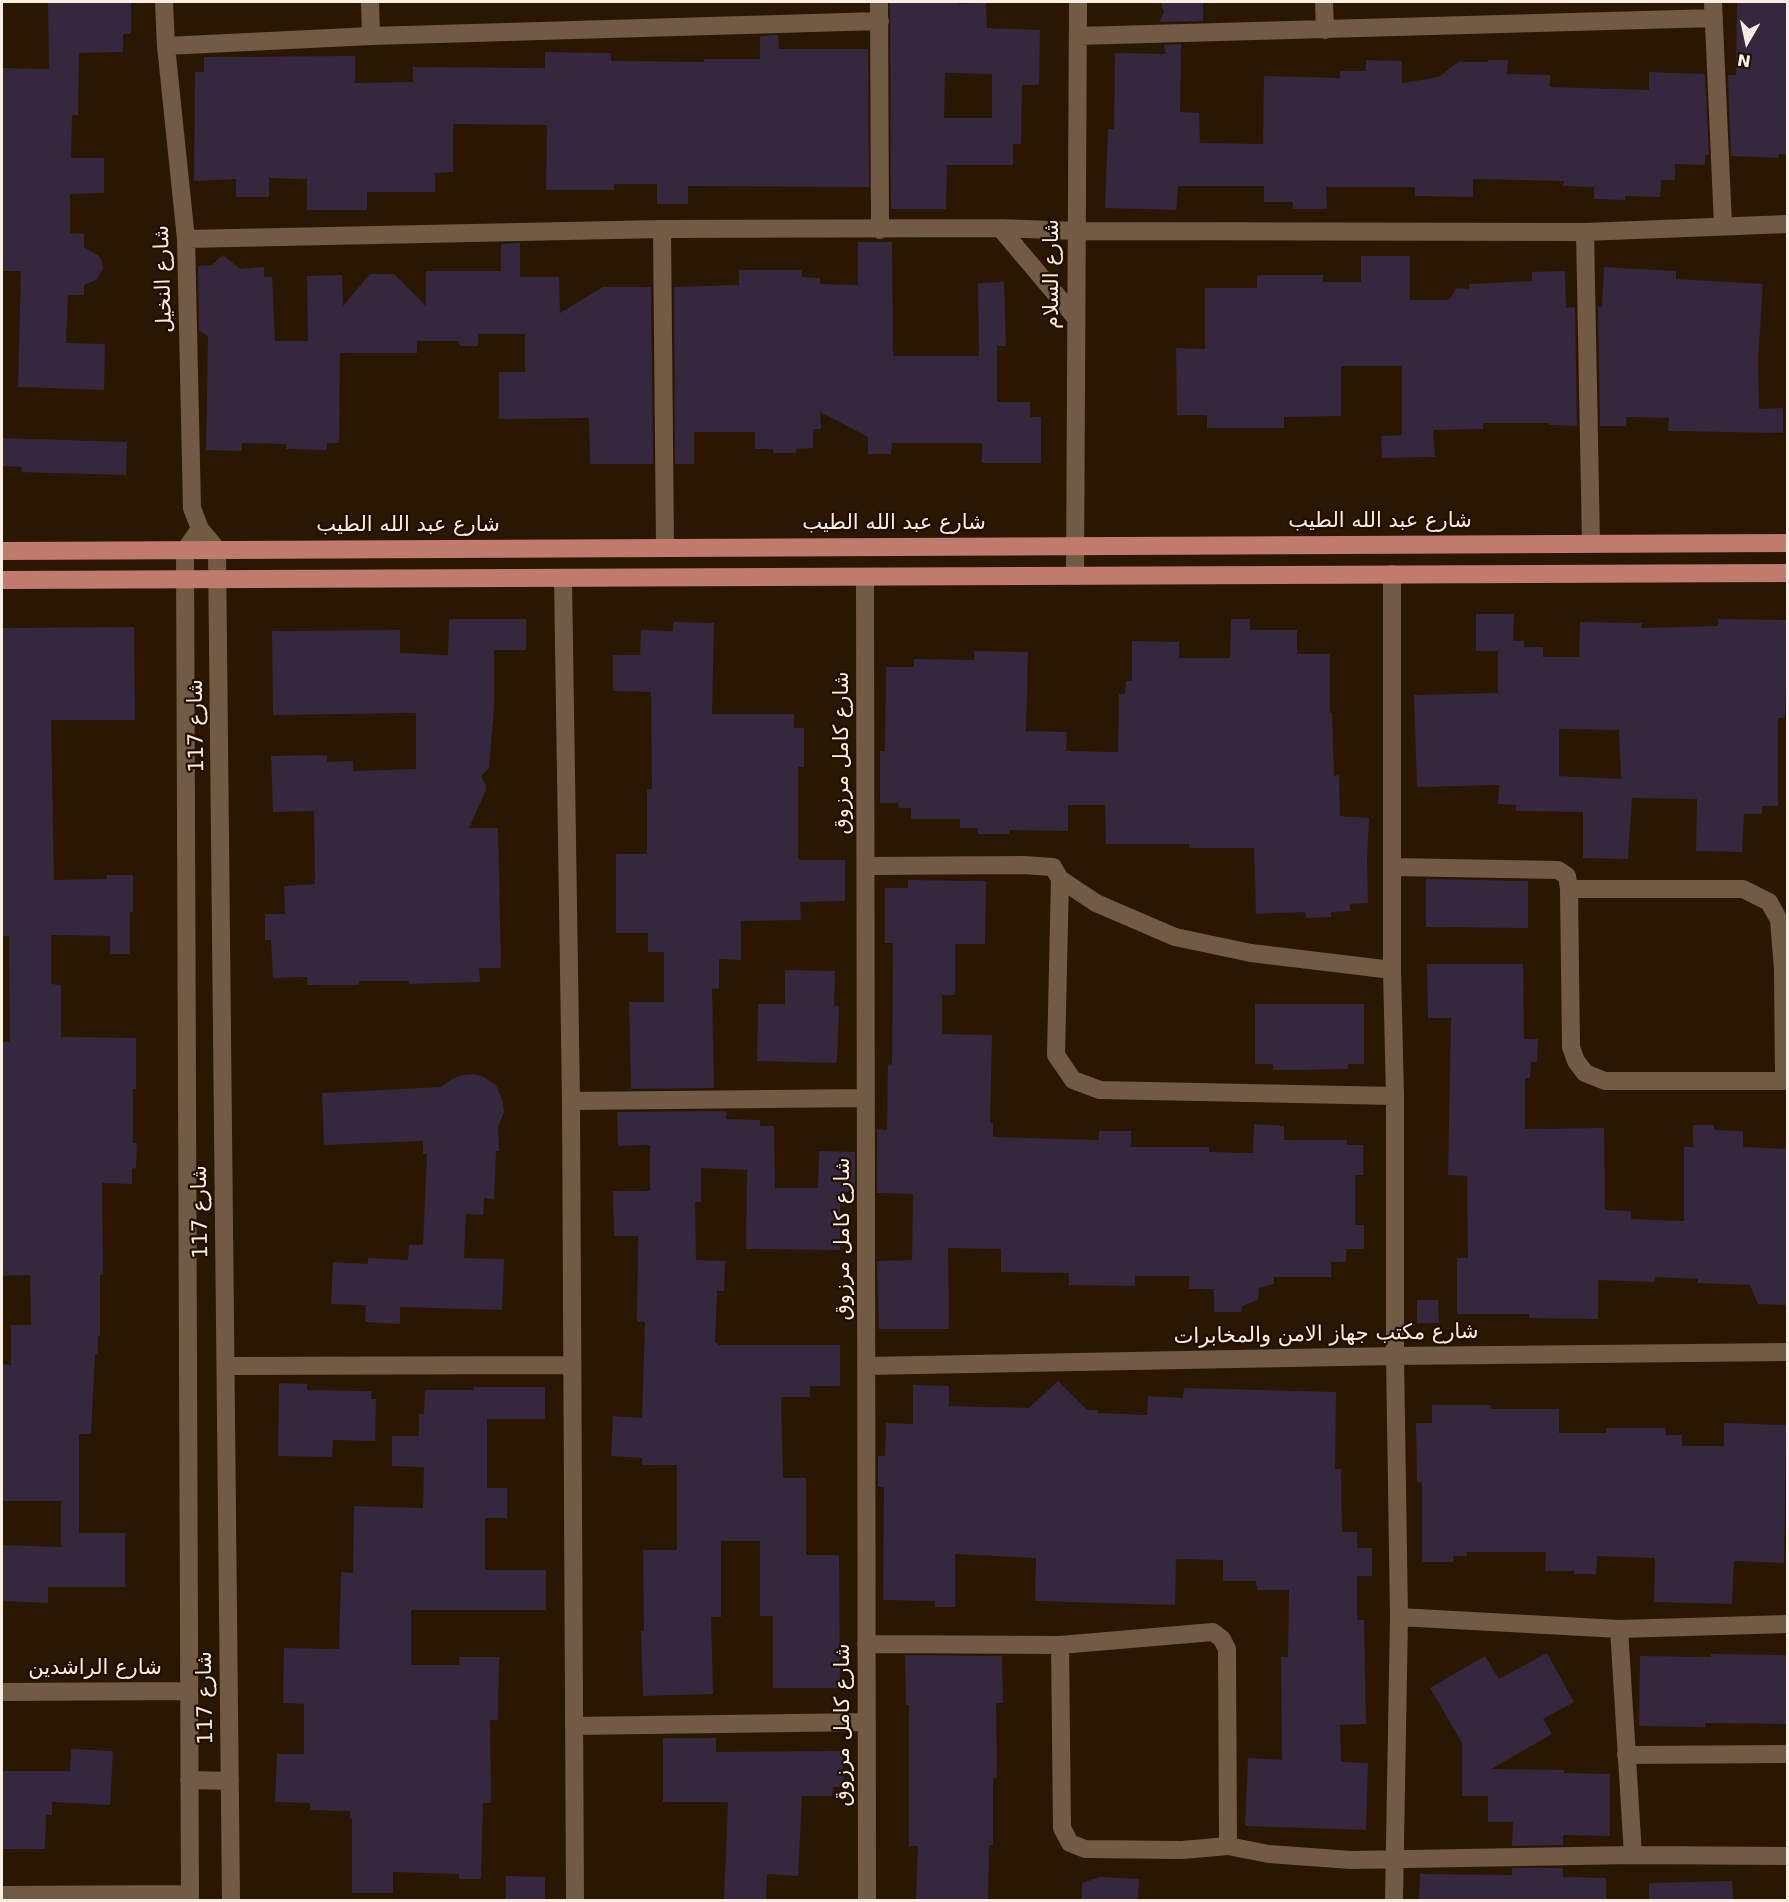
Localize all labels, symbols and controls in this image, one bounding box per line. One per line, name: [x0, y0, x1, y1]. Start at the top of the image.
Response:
north arrow: [1717, 12, 1777, 72]
text: N: [1736, 50, 1752, 71]
street label: شارع السلام: [1040, 219, 1066, 329]
street label: شارع النخيل: [150, 225, 178, 333]
street label: شارع عبد الله الطيب: [1288, 509, 1472, 535]
street label: شارع عبد الله الطيب: [802, 511, 986, 537]
street label: شارع عبد الله الطيب: [316, 513, 500, 539]
street label: شارع كامل مرزوق: [830, 672, 856, 834]
street label: شارع 117: [184, 679, 210, 773]
street label: شارع كامل مرزوق: [831, 1158, 857, 1320]
street label: شارع 117: [188, 1165, 214, 1259]
street label: شارع مكتب جهاز الامن والمخابرات: [1173, 1320, 1479, 1350]
street label: شارع كامل مرزوق: [831, 1644, 857, 1806]
street label: شارع 117: [193, 1651, 219, 1745]
street label: شارع الراشدين: [28, 1656, 162, 1682]

